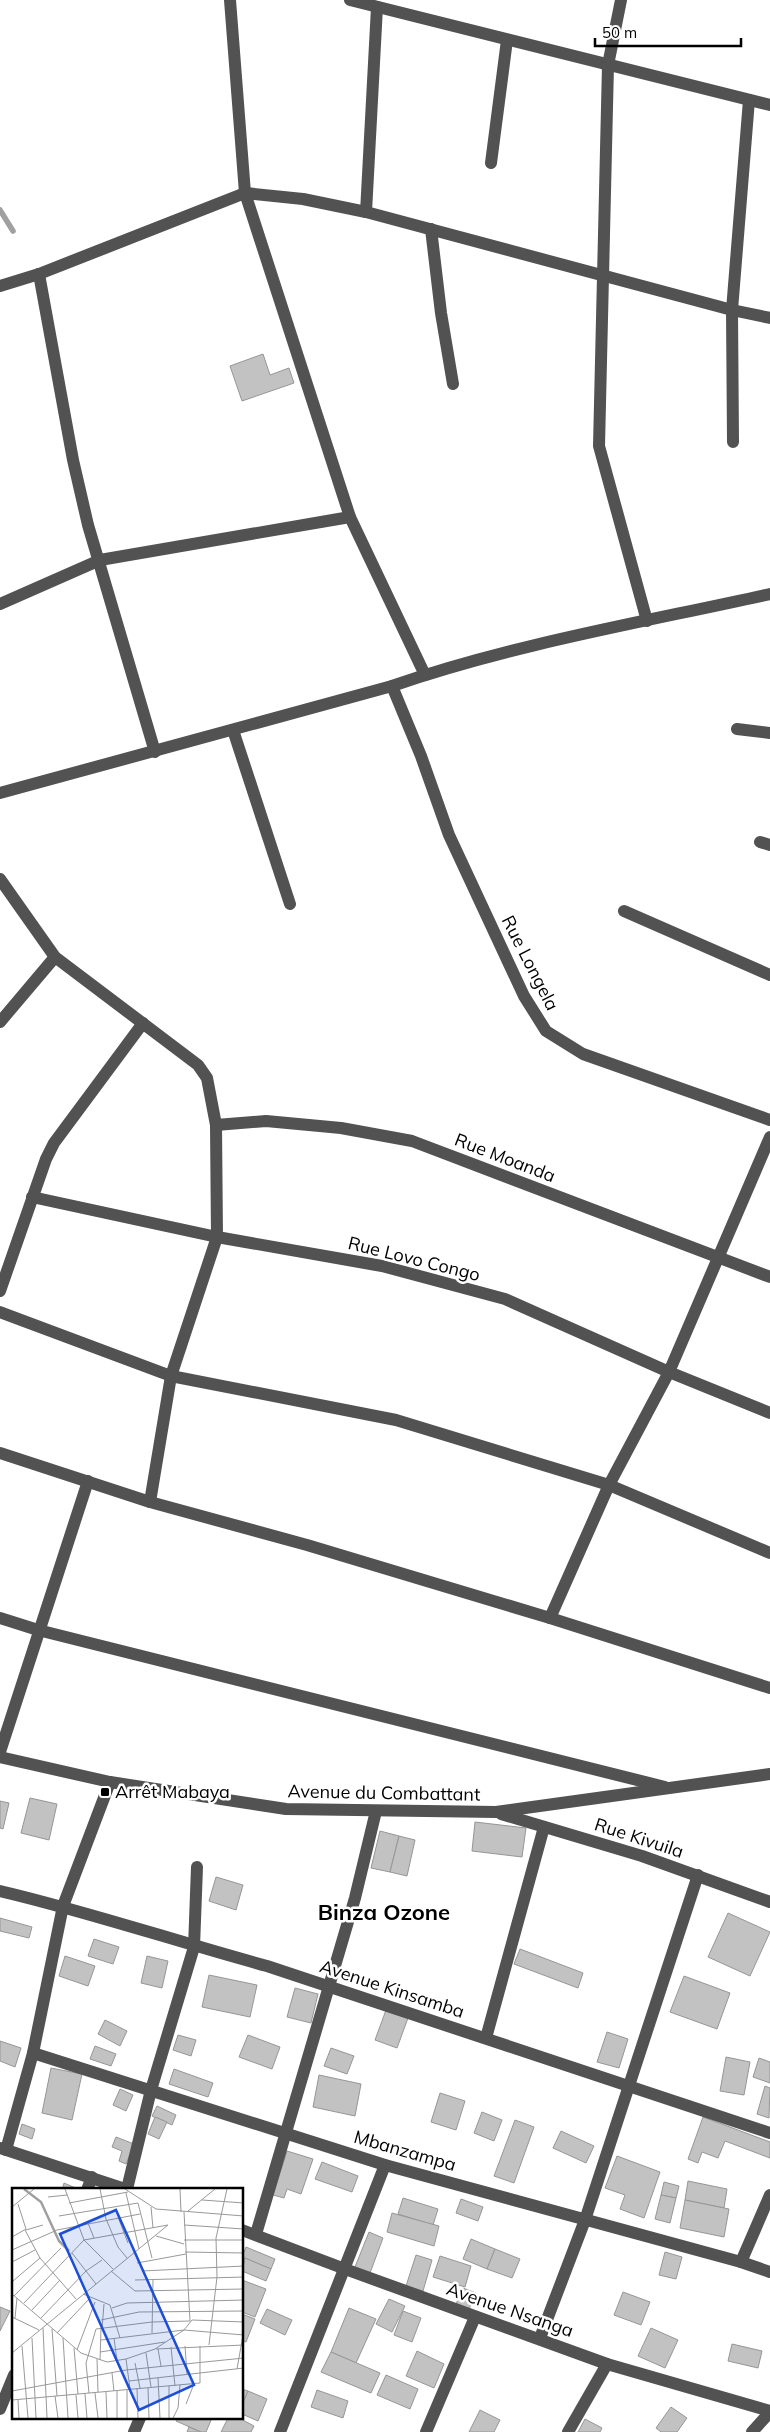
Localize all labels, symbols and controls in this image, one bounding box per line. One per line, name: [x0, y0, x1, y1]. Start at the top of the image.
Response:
scale bar: [595, 15, 741, 47]
text: 50 m: [602, 23, 637, 42]
street label: Rue Longela: [497, 911, 564, 1014]
street label: Rue Moanda: [452, 1128, 559, 1187]
street label: Rue Lovo Congo: [346, 1231, 483, 1286]
street label: Avenue du Combattant: [287, 1779, 481, 1806]
place label: Arrêt Mabaya: [115, 1780, 230, 1803]
marker: Arrêt Mabaya: [99, 1786, 111, 1798]
street label: Rue Kivuila: [592, 1812, 687, 1863]
district label: Binza Ozone: [318, 1898, 450, 1926]
street label: Avenue Kinsamba: [317, 1954, 467, 2023]
street label: Mbanzampa: [351, 2125, 459, 2176]
inset map: [12, 2188, 244, 2420]
street label: Avenue Nsanga: [444, 2277, 577, 2342]

